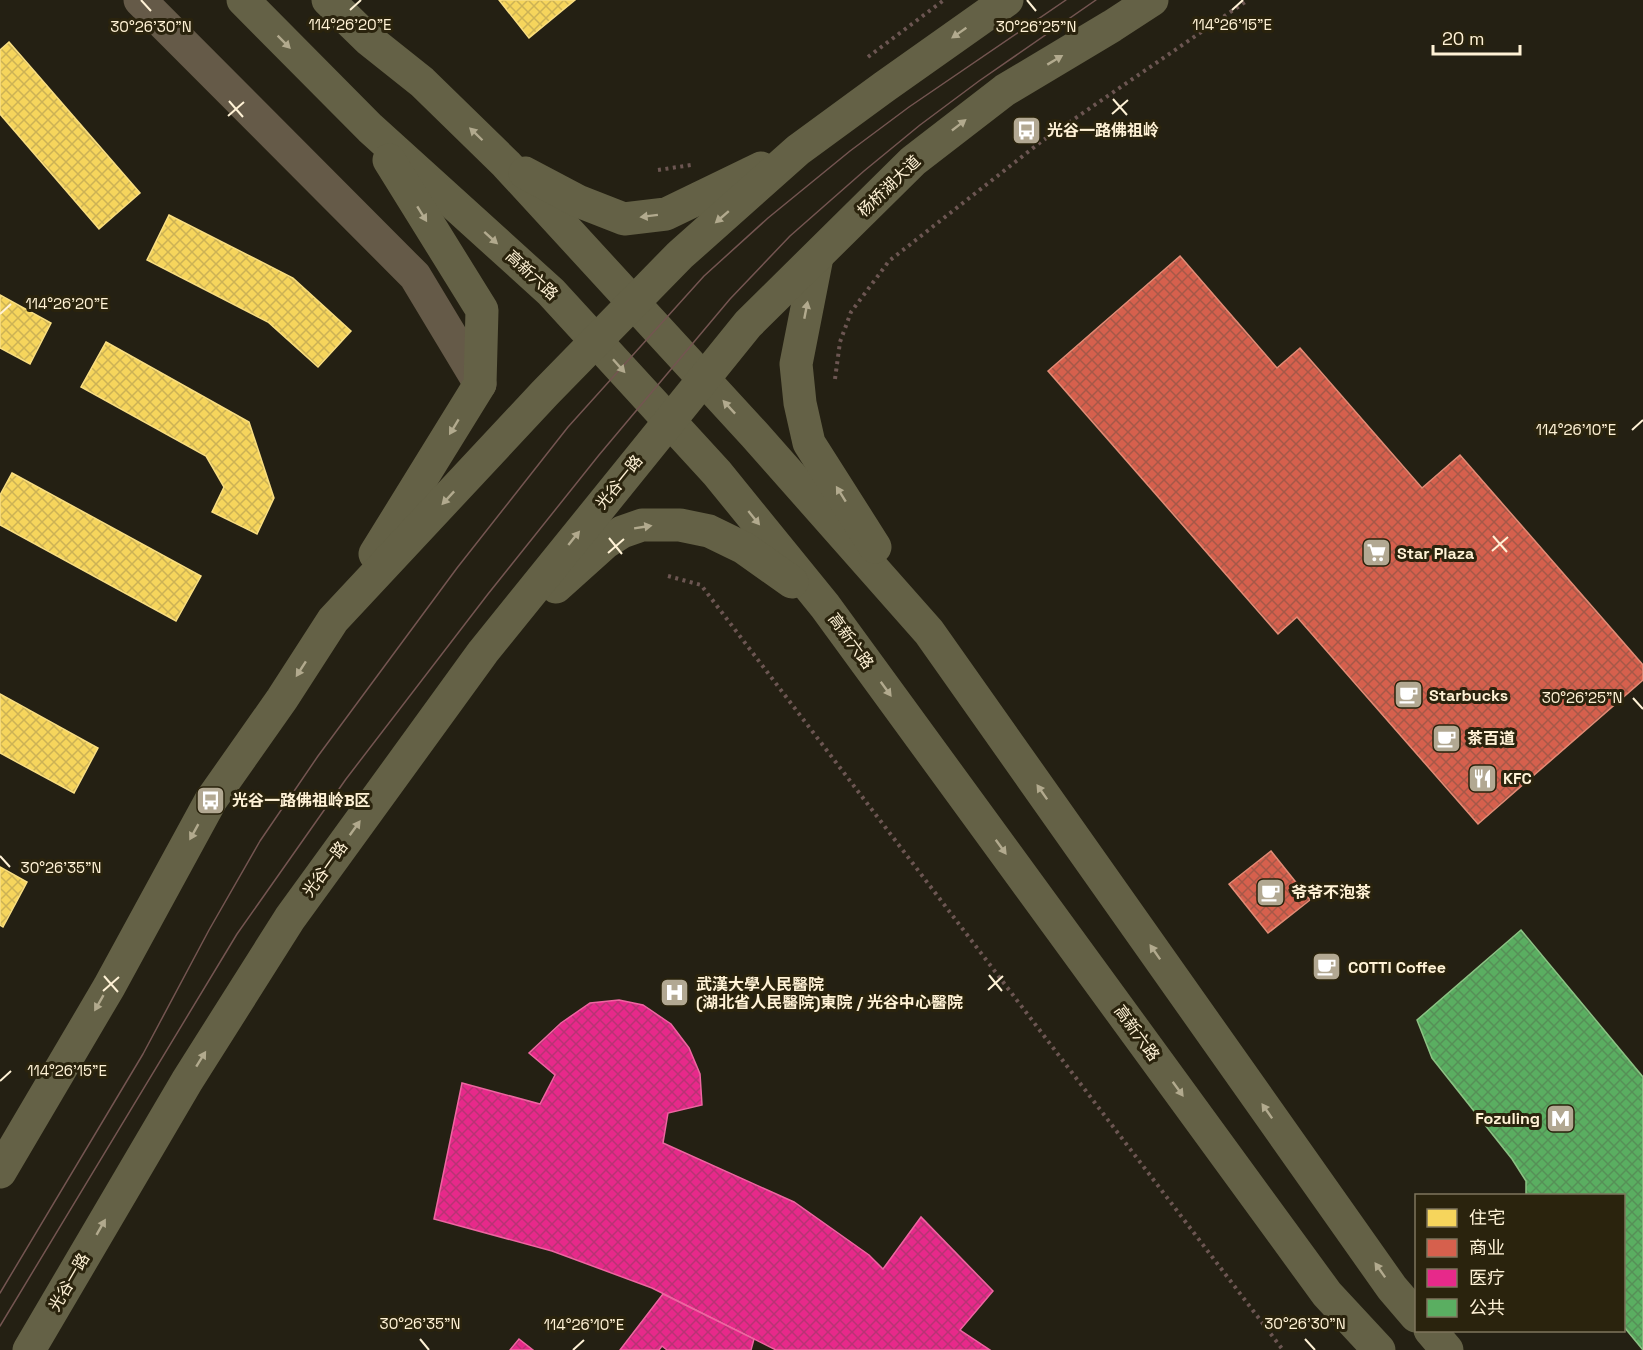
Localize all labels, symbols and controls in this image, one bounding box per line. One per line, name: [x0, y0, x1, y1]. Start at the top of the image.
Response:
text: 114°26'20"E: [308, 15, 392, 34]
text: 114°26'15"E: [1192, 15, 1272, 34]
text: 30°26'30"N: [110, 17, 192, 36]
text: 30°26'25"N: [996, 17, 1076, 36]
scale bar: [1433, 18, 1520, 56]
one-way arrow: [952, 27, 968, 39]
text: 20 m: [1442, 27, 1485, 50]
one-way arrow: [277, 34, 291, 49]
one-way arrow: [1047, 55, 1063, 66]
bus stop icon: 光谷一路佛祖岭: [1010, 114, 1042, 146]
one-way arrow: [951, 119, 967, 132]
place label: 光谷一路佛祖岭: [1047, 120, 1159, 141]
one-way arrow: [468, 127, 483, 141]
street label: 杨桥湖大道: [853, 151, 925, 221]
one-way arrow: [417, 206, 428, 222]
one-way arrow: [715, 210, 730, 224]
one-way arrow: [639, 212, 658, 221]
one-way arrow: [483, 231, 498, 244]
street label: 高新六路: [501, 245, 563, 305]
text: 114°26'20"E: [25, 294, 109, 313]
one-way arrow: [802, 301, 811, 320]
one-way arrow: [612, 358, 625, 373]
one-way arrow: [723, 400, 736, 415]
one-way arrow: [449, 419, 460, 435]
text: 114°26'10"E: [1536, 420, 1616, 439]
street label: 光谷一路: [591, 451, 647, 513]
one-way arrow: [836, 486, 847, 502]
one-way arrow: [441, 490, 455, 504]
one-way arrow: [747, 510, 760, 525]
one-way arrow: [633, 522, 652, 531]
one-way arrow: [568, 530, 581, 546]
supermarket icon: Star Plaza: [1360, 537, 1392, 569]
place label: Star Plaza: [1397, 543, 1474, 564]
street label: 高新六路: [824, 609, 878, 673]
one-way arrow: [295, 661, 307, 677]
cafe icon: Starbucks: [1392, 679, 1424, 711]
one-way arrow: [880, 681, 892, 697]
place label: Starbucks: [1429, 685, 1508, 706]
text: 30°26'25"N: [1542, 688, 1622, 707]
cafe icon: 茶百道: [1430, 722, 1462, 754]
place label: 茶百道: [1467, 728, 1515, 749]
restaurant icon: KFC: [1466, 762, 1498, 794]
place label: KFC: [1503, 768, 1532, 789]
bus stop icon: 光谷一路佛祖岭B区: [195, 784, 227, 816]
one-way arrow: [1036, 785, 1048, 801]
place label: 光谷一路佛祖岭B区: [232, 790, 371, 811]
one-way arrow: [349, 820, 361, 835]
one-way arrow: [189, 824, 199, 841]
street label: 光谷一路: [298, 837, 352, 901]
one-way arrow: [995, 838, 1007, 854]
text: 30°26'35"N: [21, 858, 101, 877]
cafe icon: 爷爷不泡茶: [1254, 876, 1286, 908]
place label: 爷爷不泡茶: [1291, 882, 1371, 903]
one-way arrow: [1149, 944, 1161, 960]
cafe icon: COTTI Coffee: [1311, 951, 1343, 983]
place label: COTTI Coffee: [1348, 957, 1446, 978]
place label: 武漢大學人民醫院 (湖北省人民醫院)東院 / 光谷中心醫院: [696, 974, 963, 1013]
hospital icon: 武漢大學人民醫院 (湖北省人民醫院)東院 / 光谷中心醫院: [659, 977, 691, 1009]
one-way arrow: [94, 995, 105, 1011]
street label: 高新六路: [1110, 1001, 1164, 1065]
one-way arrow: [195, 1051, 206, 1068]
text: 114°26'15"E: [27, 1061, 107, 1080]
one-way arrow: [1172, 1081, 1184, 1097]
metro station icon: Fozuling: [1545, 1102, 1577, 1134]
one-way arrow: [1262, 1103, 1273, 1119]
place label: Fozuling: [1475, 1108, 1540, 1129]
legend: [1415, 1194, 1625, 1332]
text: 住宅: [1469, 1206, 1505, 1229]
one-way arrow: [96, 1218, 106, 1235]
text: 商业: [1469, 1236, 1505, 1259]
street label: 光谷一路: [44, 1249, 94, 1315]
one-way arrow: [1374, 1263, 1386, 1279]
text: 医疗: [1469, 1266, 1505, 1289]
text: 公共: [1469, 1296, 1505, 1319]
text: 30°26'35"N: [380, 1314, 460, 1333]
text: 30°26'30"N: [1264, 1314, 1346, 1333]
text: 114°26'10"E: [544, 1315, 624, 1334]

